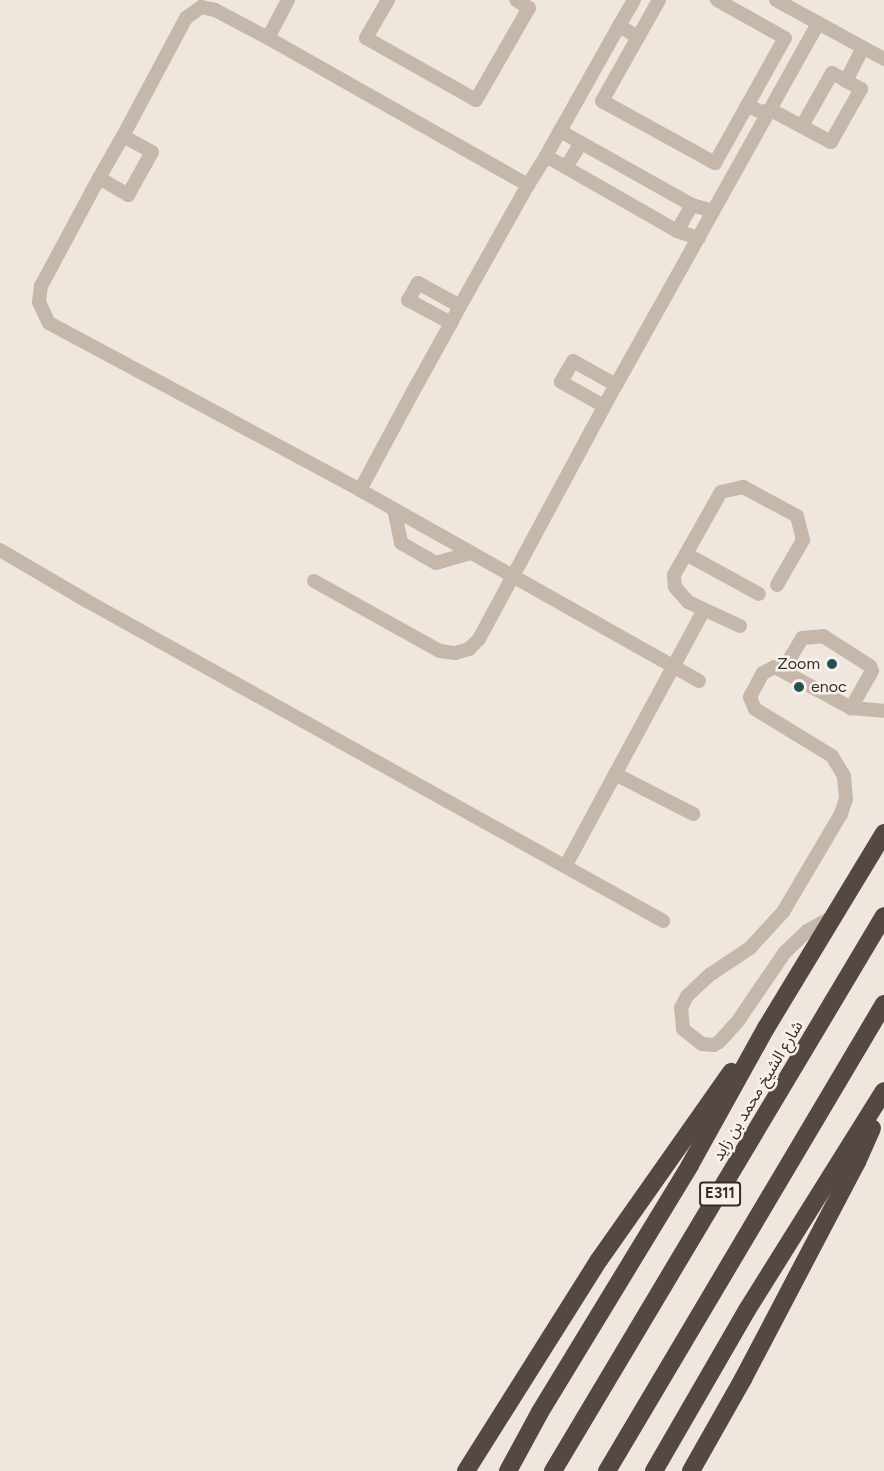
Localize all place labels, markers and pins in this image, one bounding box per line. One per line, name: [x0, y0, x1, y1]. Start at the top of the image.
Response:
place label: Zoom: [778, 654, 820, 674]
marker: Zoom: [825, 657, 839, 671]
place label: enoc: [811, 677, 847, 697]
marker: enoc: [792, 680, 806, 694]

